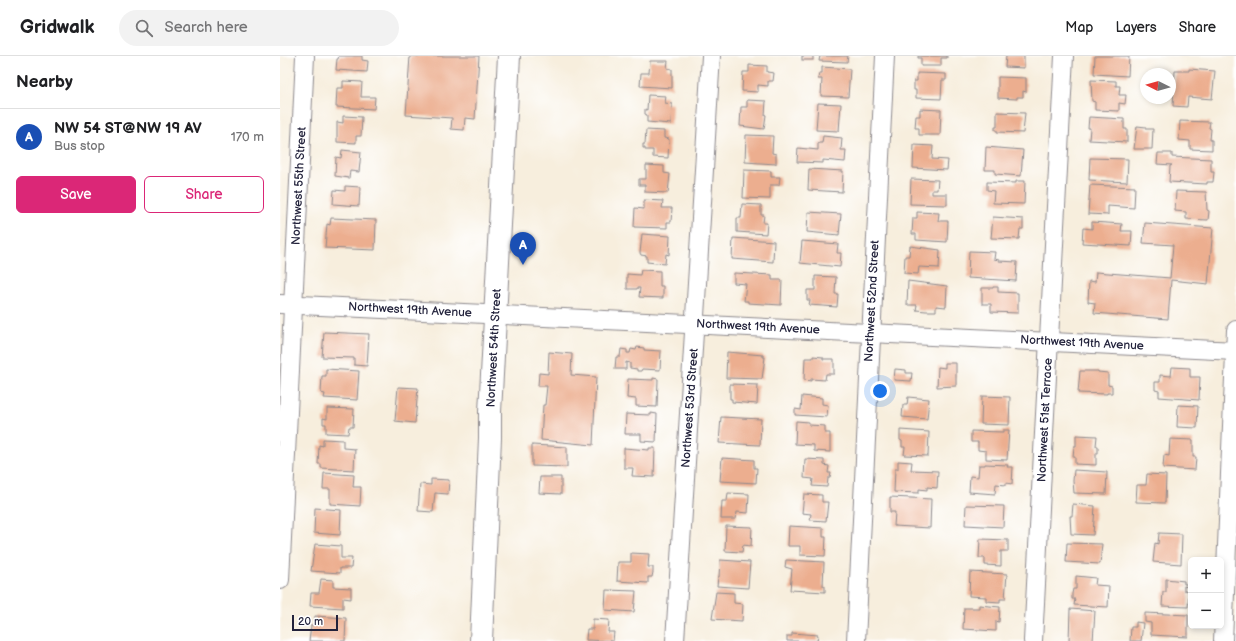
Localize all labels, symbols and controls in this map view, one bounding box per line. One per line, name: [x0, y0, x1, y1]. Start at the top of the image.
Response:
search box: [119, 10, 399, 46]
text: Gridwalk: [20, 16, 95, 39]
icon: search: [133, 17, 155, 39]
text: Search here: [165, 18, 248, 37]
text: Map: [1065, 19, 1093, 36]
text: Layers: [1115, 19, 1157, 36]
text: Share: [1179, 19, 1216, 36]
north arrow: [1140, 68, 1176, 104]
text: Nearby: [16, 72, 73, 92]
text: NW 54 ST@NW 19 AV: [54, 119, 202, 138]
street label: Northwest 55th Street: [288, 126, 310, 246]
text: A: [25, 129, 33, 145]
text: 170 m: [231, 129, 264, 145]
text: Bus stop: [54, 138, 105, 154]
button: Save: [16, 176, 136, 213]
button: Share: [144, 176, 264, 213]
pin: A: [510, 232, 536, 265]
street label: Northwest 52nd Street: [861, 239, 883, 362]
street label: Northwest 54th Street: [483, 288, 505, 408]
street label: Northwest 19th Avenue: [348, 299, 472, 321]
street label: Northwest 19th Avenue: [696, 316, 820, 338]
street label: Northwest 19th Avenue: [1020, 332, 1144, 354]
street label: Northwest 53rd Street: [678, 347, 702, 468]
street label: Northwest 51st Terrace: [1034, 358, 1056, 482]
your location: [870, 381, 890, 401]
map controls: [1188, 557, 1224, 629]
button: +: [1188, 557, 1224, 593]
button: −: [1188, 593, 1224, 629]
scale bar: [292, 613, 338, 632]
text: 20 m: [298, 615, 323, 628]

